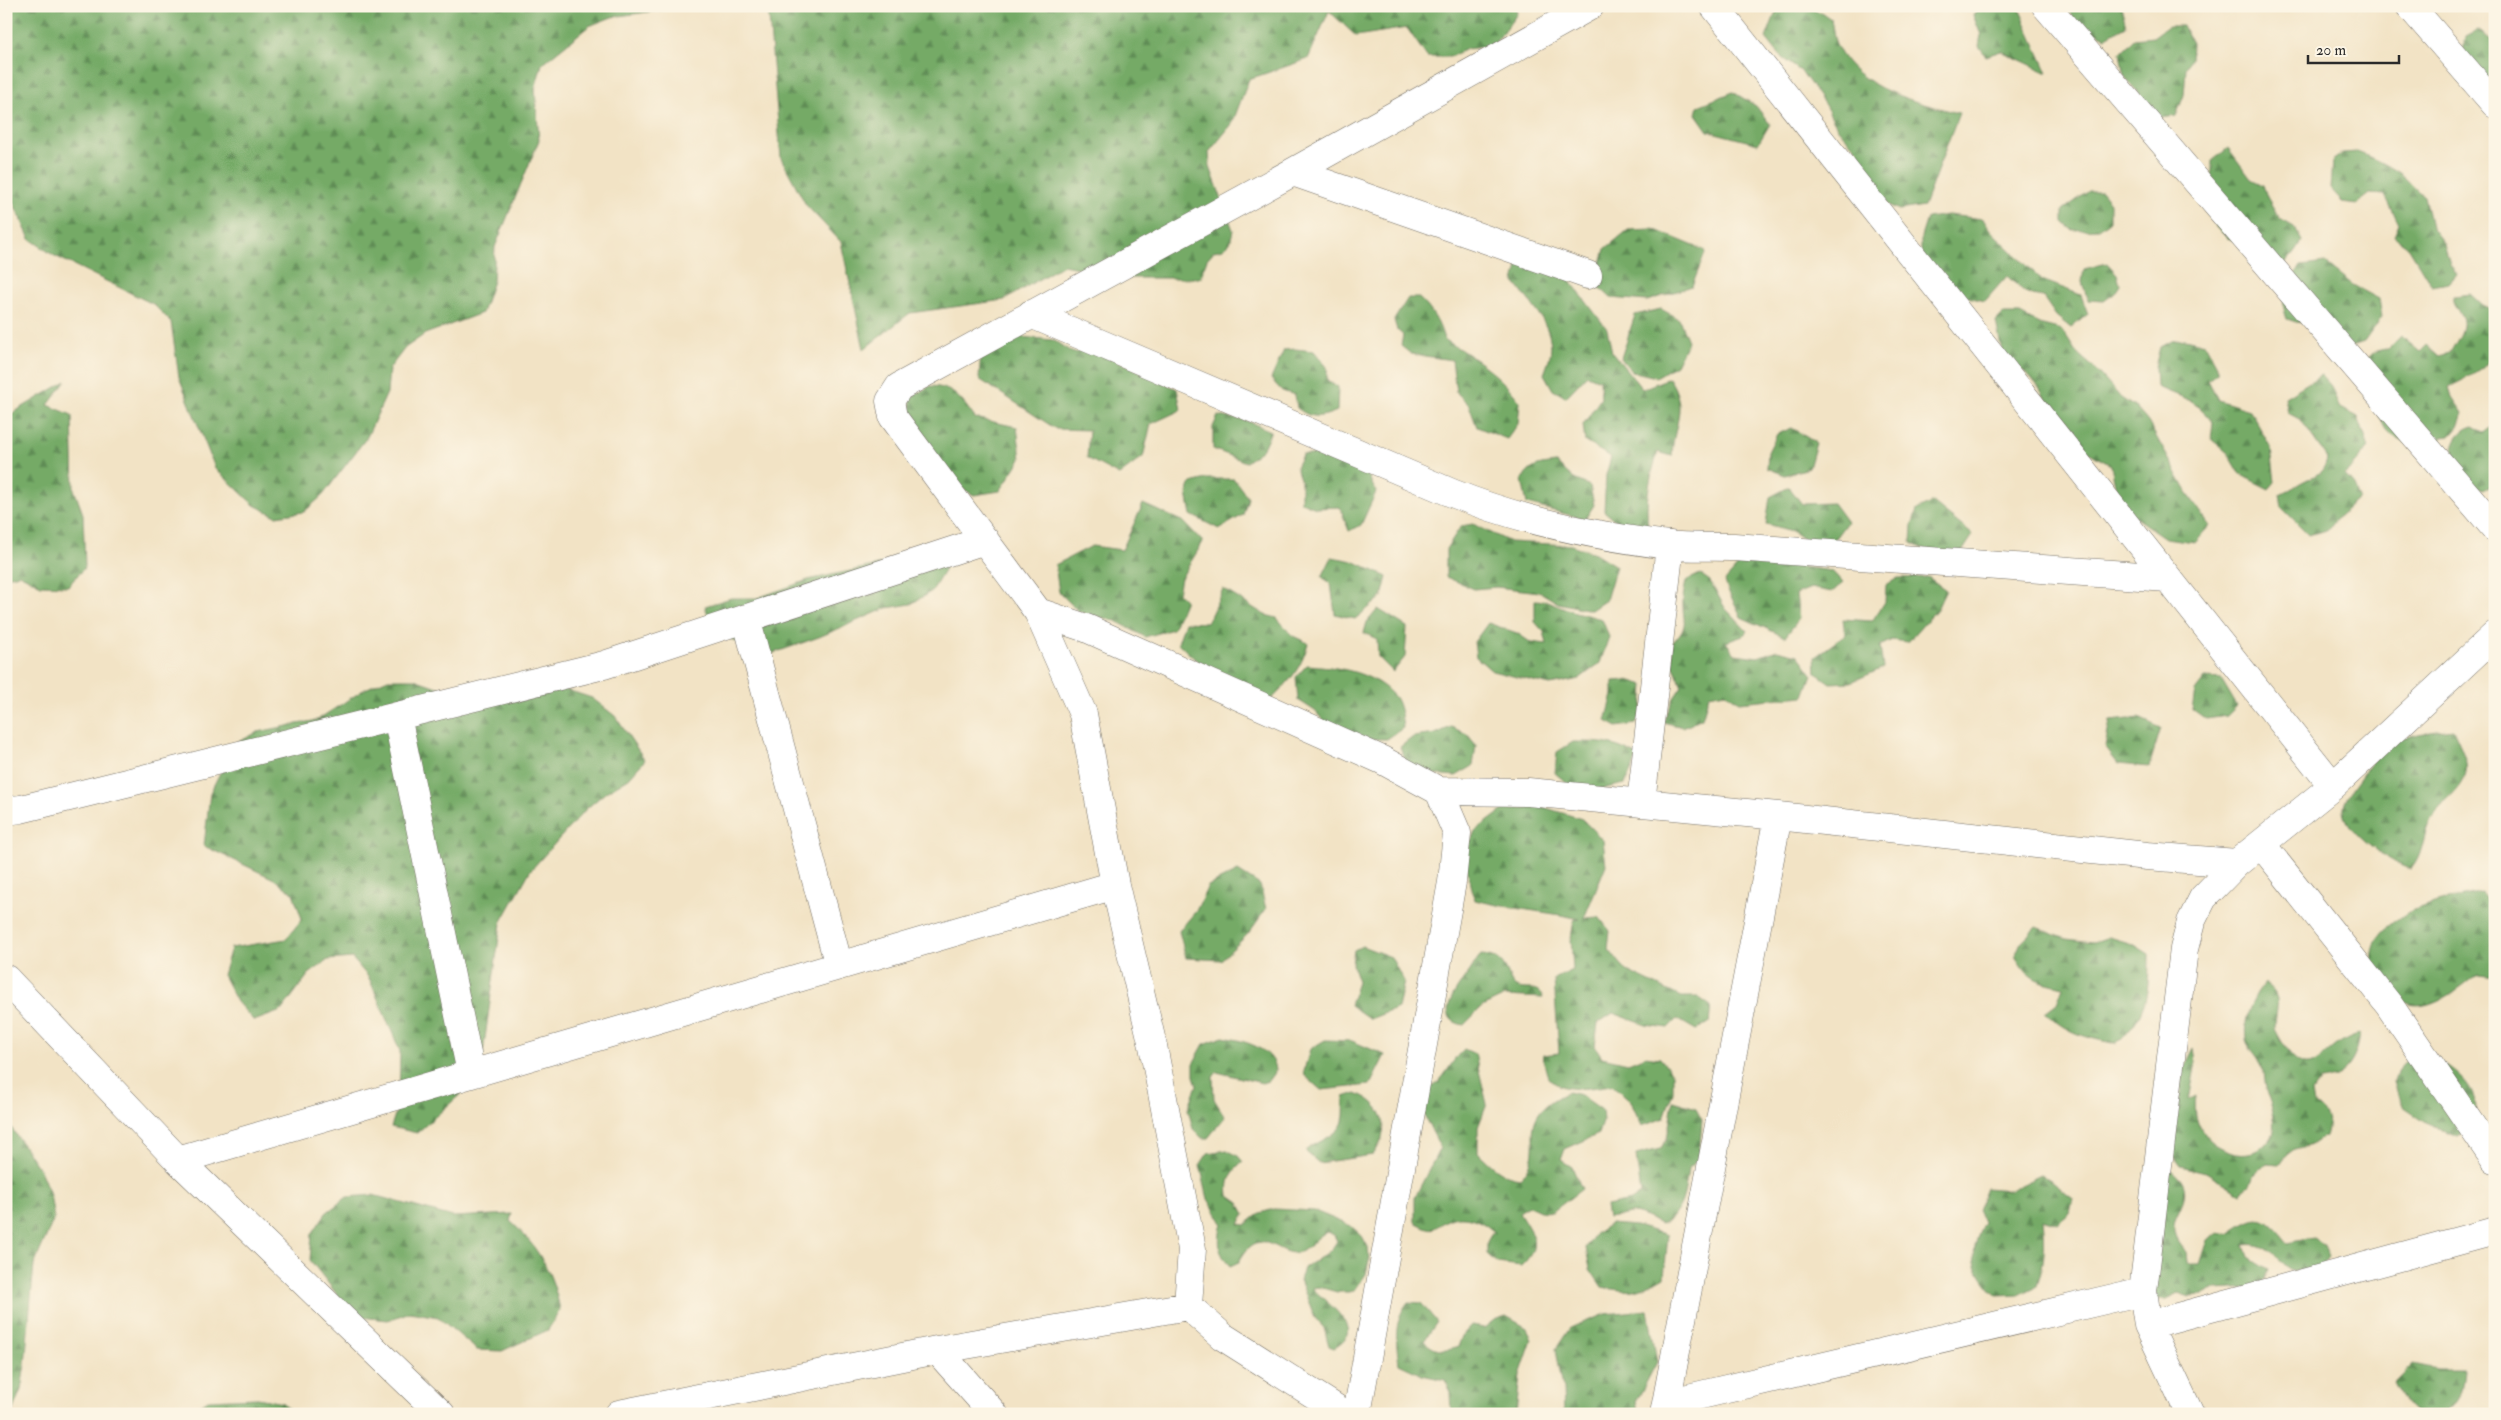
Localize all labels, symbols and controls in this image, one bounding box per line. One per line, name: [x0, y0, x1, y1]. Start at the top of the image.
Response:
scale bar: [2308, 32, 2400, 64]
text: 20 m: [2316, 41, 2346, 60]

